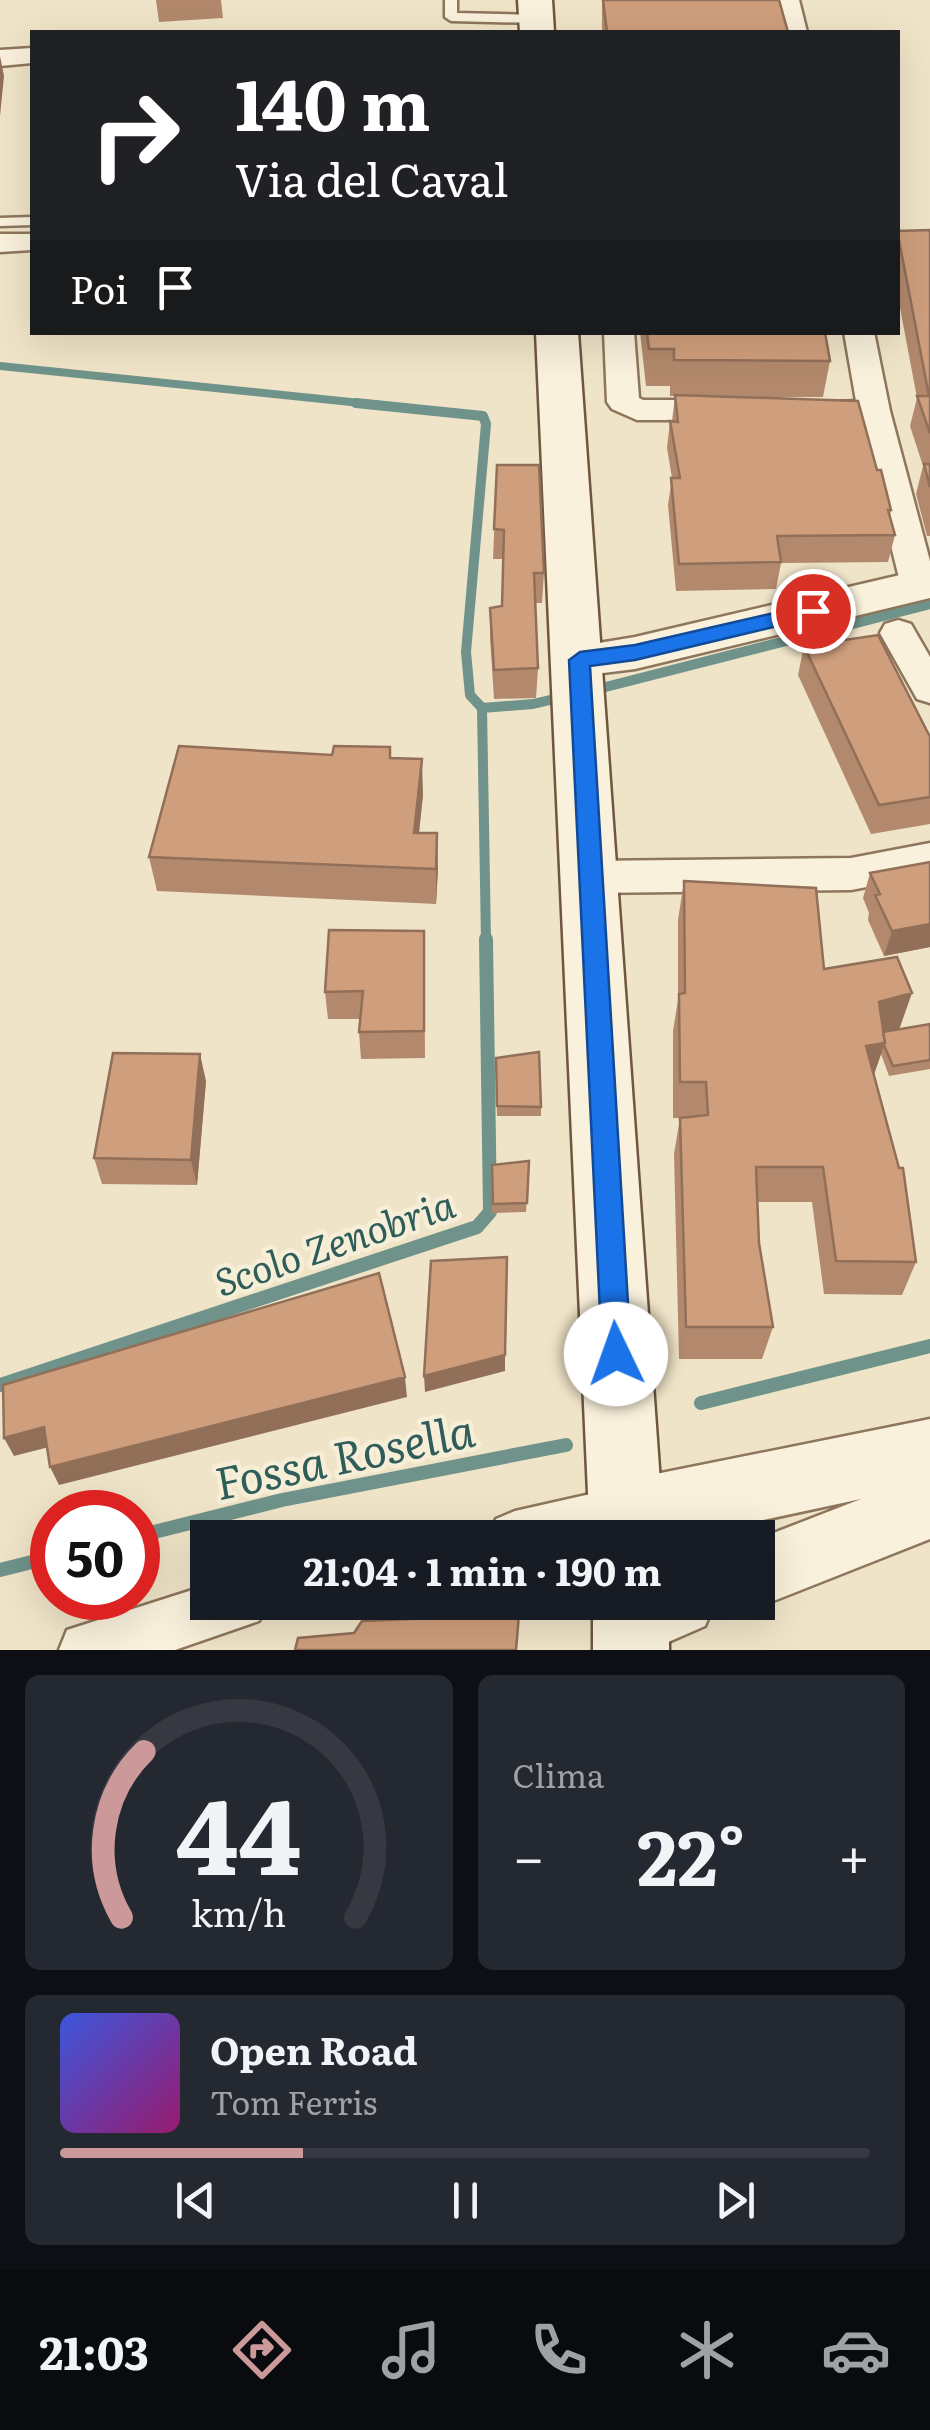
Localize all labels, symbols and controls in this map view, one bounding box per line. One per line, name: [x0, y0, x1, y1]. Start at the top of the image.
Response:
text: 140 m: [235, 49, 430, 153]
icon: right: [70, 70, 200, 200]
text: Via del Caval: [235, 144, 508, 211]
text: Poi: [70, 259, 128, 316]
icon: arrive: [148, 260, 203, 315]
pin: [771, 569, 856, 654]
icon: arrive: [786, 584, 841, 639]
water label: Scolo Zenobria: [206, 1173, 462, 1309]
position arrow: [564, 1302, 668, 1406]
water label: Fossa Rosella: [208, 1394, 480, 1514]
speed limit sign: 50: [30, 1490, 160, 1620]
text: 21:04 · 1 min · 190 m: [303, 1541, 662, 1598]
text: Clima: [513, 1750, 604, 1798]
text: 44: [176, 1752, 301, 1907]
text: 22°: [637, 1798, 745, 1909]
text: −: [513, 1813, 545, 1895]
text: +: [838, 1813, 870, 1895]
text: km/h: [191, 1885, 286, 1938]
text: Open Road: [210, 2020, 418, 2077]
text: Tom Ferris: [210, 2077, 377, 2125]
icon: previous: [168, 2173, 223, 2228]
icon: pause: [438, 2173, 493, 2228]
icon: next: [708, 2173, 763, 2228]
icon: directions: [227, 2315, 297, 2385]
icon: music: [376, 2315, 446, 2385]
icon: phone: [524, 2315, 594, 2385]
icon: climate: [672, 2315, 742, 2385]
icon: car: [821, 2315, 891, 2385]
text: 21:03: [39, 2317, 149, 2384]

